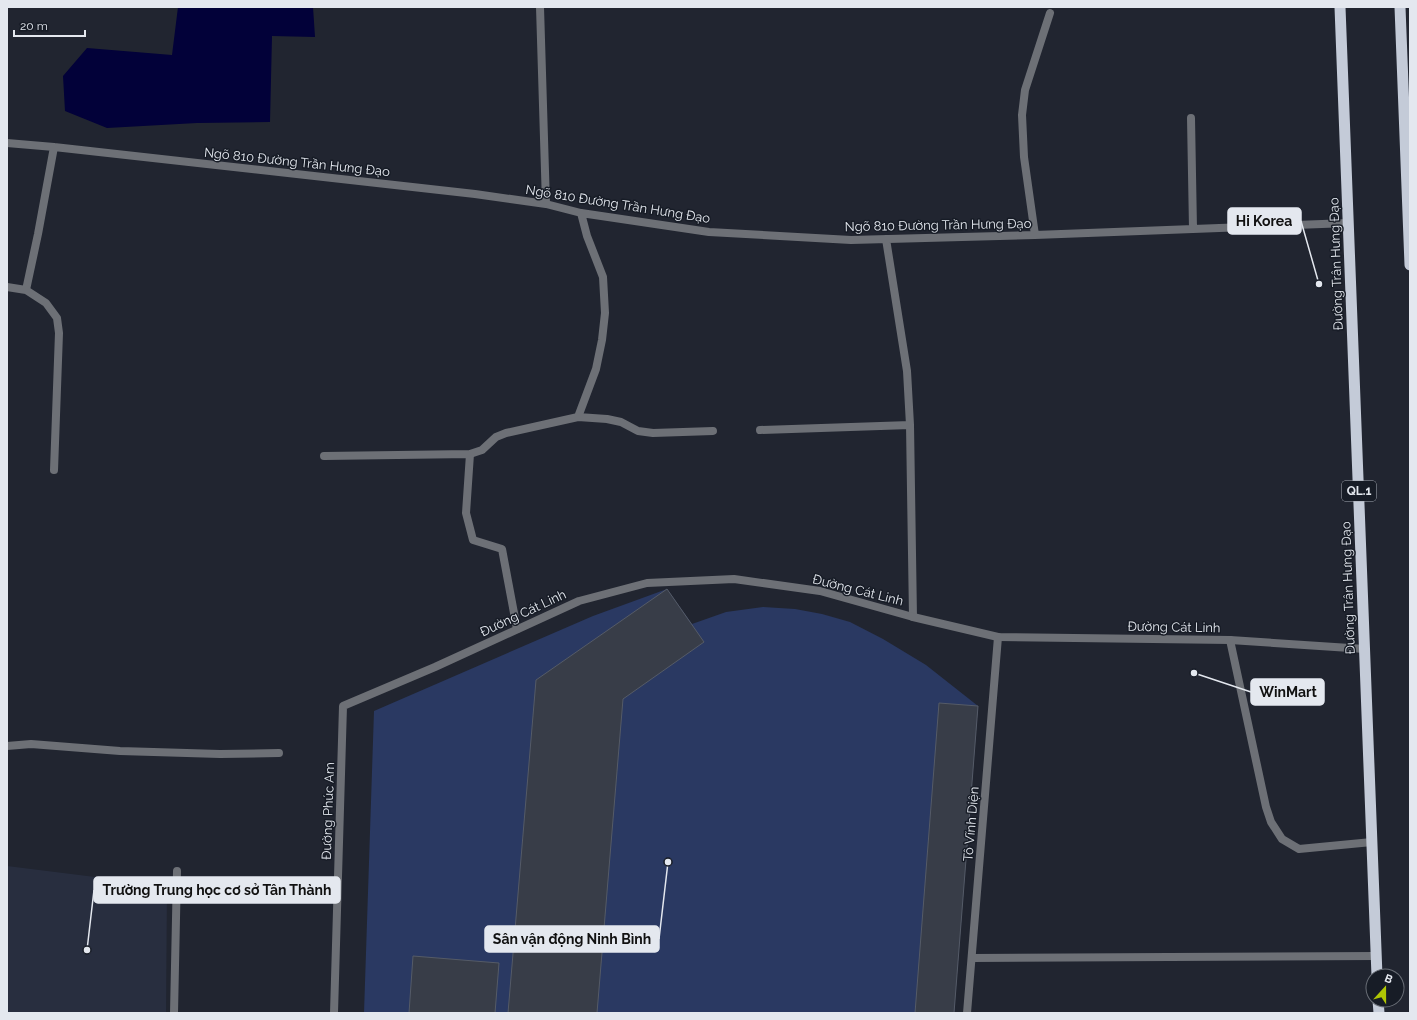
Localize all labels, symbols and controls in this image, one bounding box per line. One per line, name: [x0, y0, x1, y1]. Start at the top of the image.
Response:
scale bar: [14, 12, 85, 38]
text: 20 m: [20, 19, 48, 33]
street label: Ngõ 810 Đường Trần Hưng Đạo: [203, 145, 391, 179]
street label: Ngõ 810 Đường Trần Hưng Đạo: [525, 182, 712, 226]
street label: Đường Trân Hưng Đạo: [1326, 197, 1346, 331]
callout: Hi Korea: [1228, 208, 1301, 234]
text: Hi Korea: [1236, 213, 1292, 229]
street label: Ngõ 810 Đường Trần Hưng Đạo: [845, 216, 1032, 234]
road number: QL.1: [1342, 481, 1376, 501]
street label: Đường Trân Hưng Đạo: [1338, 521, 1358, 655]
street label: Đường Cát Linh: [811, 571, 905, 609]
street label: Đường Cát Linh: [478, 587, 568, 639]
street label: Đường Cát Linh: [1127, 619, 1221, 635]
callout: WinMart: [1251, 679, 1324, 705]
text: WinMart: [1259, 684, 1317, 700]
street label: Đường Phúc Am: [319, 762, 337, 860]
street label: Tô Vĩnh Diện: [960, 786, 982, 862]
callout: Trường Trung học cơ sở Tân Thành: [94, 877, 340, 903]
text: Trường Trung học cơ sở Tân Thành: [103, 882, 331, 898]
callout: Sân vận động Ninh Bình: [485, 926, 659, 952]
text: Sân vận động Ninh Bình: [493, 931, 651, 947]
north arrow: [1365, 968, 1405, 1008]
text: B: [1383, 972, 1395, 987]

